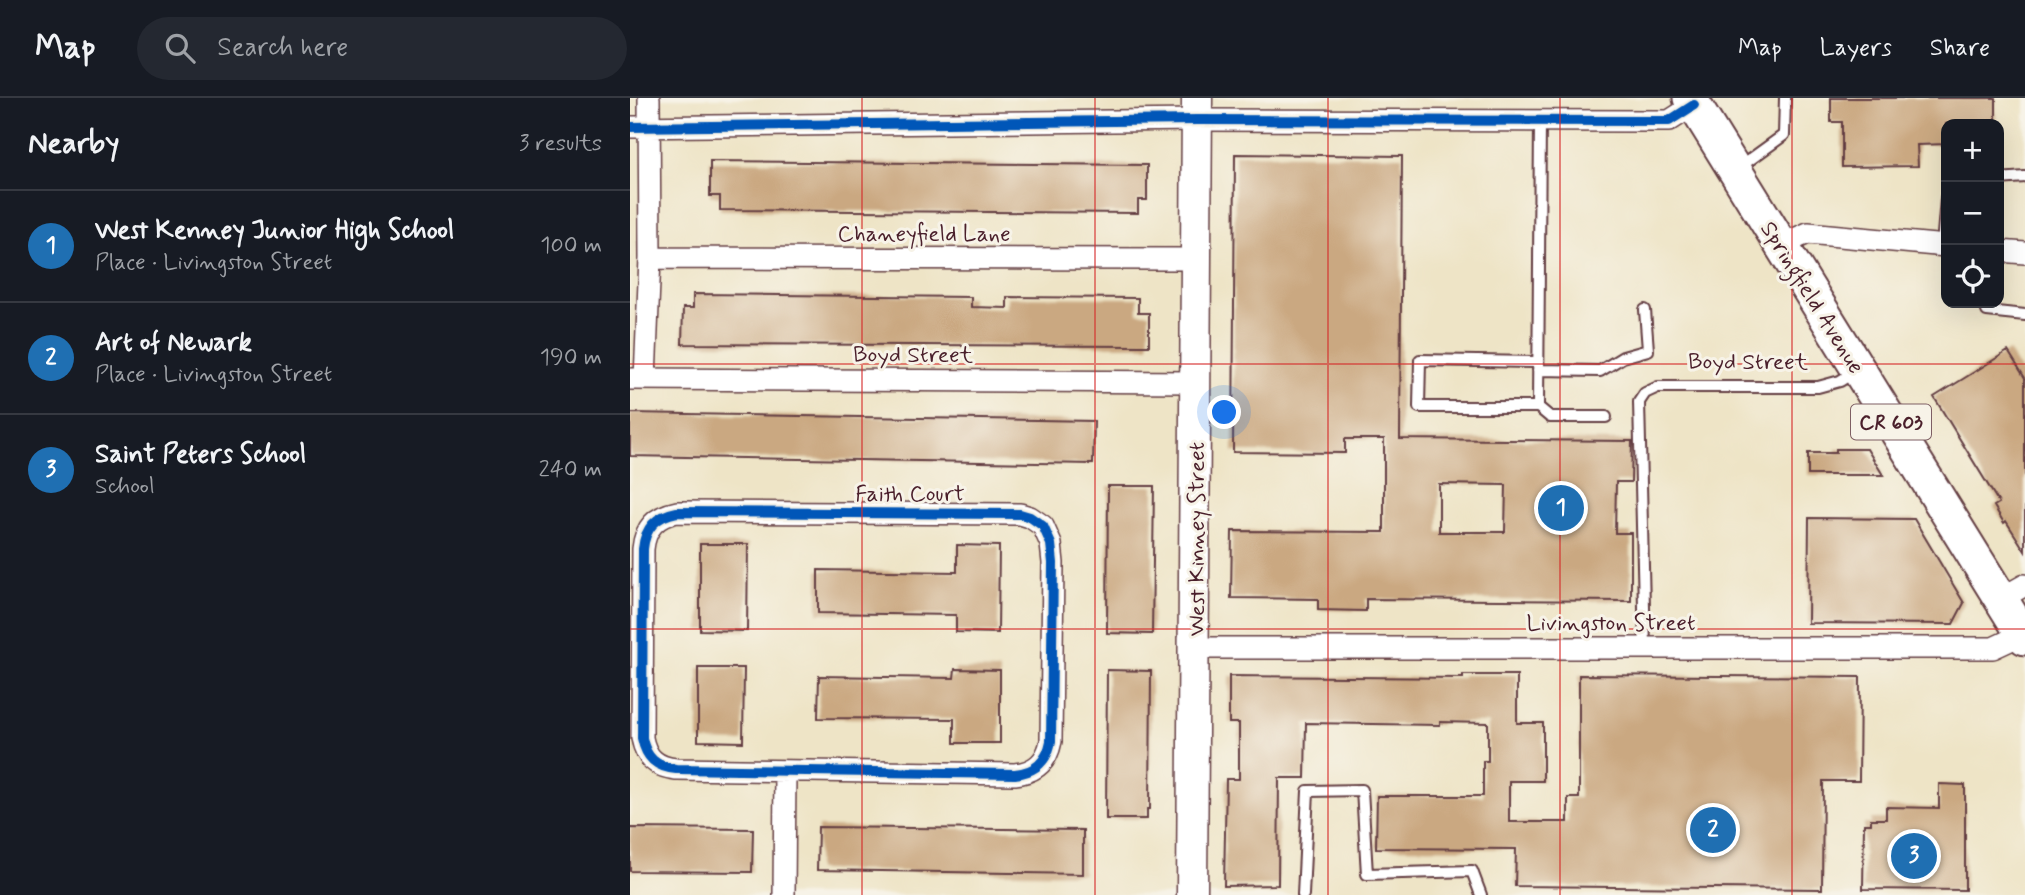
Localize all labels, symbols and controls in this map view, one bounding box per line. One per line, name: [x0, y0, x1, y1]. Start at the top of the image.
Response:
search box: [137, 17, 627, 80]
text: Map: [35, 26, 95, 70]
icon: search: [161, 29, 199, 67]
text: Search here: [217, 31, 348, 65]
text: Map: [1738, 33, 1782, 64]
text: Layers: [1820, 33, 1892, 64]
text: Share: [1930, 33, 1990, 64]
map controls: [1941, 119, 2004, 308]
button: +: [1941, 119, 2004, 182]
text: Nearby: [28, 124, 119, 163]
text: 3 results: [519, 129, 602, 159]
button: −: [1941, 182, 2004, 245]
text: West Kenney Junior High School: [95, 214, 454, 248]
street label: Springfield Avenue: [1751, 216, 1870, 381]
street label: Chaneyfield Lane: [837, 220, 1011, 250]
text: 1: [46, 231, 56, 261]
text: 100 m: [540, 231, 602, 261]
button: locate: [1941, 245, 2004, 308]
text: Place · Livingston Street: [95, 248, 332, 278]
text: Art of Newark: [95, 326, 252, 360]
street label: Boyd Street: [853, 341, 974, 371]
text: 2: [45, 343, 57, 373]
text: 190 m: [540, 343, 602, 373]
street label: Boyd Street: [1688, 348, 1809, 378]
text: Place · Livingston Street: [95, 360, 332, 390]
your location: [1207, 395, 1241, 429]
road number: CR 603: [1851, 404, 1931, 440]
text: Saint Peters School: [95, 438, 306, 472]
street label: West Kinney Street: [1183, 442, 1213, 636]
text: 3: [46, 455, 56, 485]
text: 240 m: [538, 455, 602, 485]
text: School: [95, 472, 155, 502]
street label: Faith Court: [855, 480, 965, 510]
pin: 1: [1538, 482, 1584, 534]
street label: Livingston Street: [1526, 609, 1696, 639]
pin: 2: [1690, 804, 1736, 856]
pin: 3: [1891, 830, 1937, 882]

